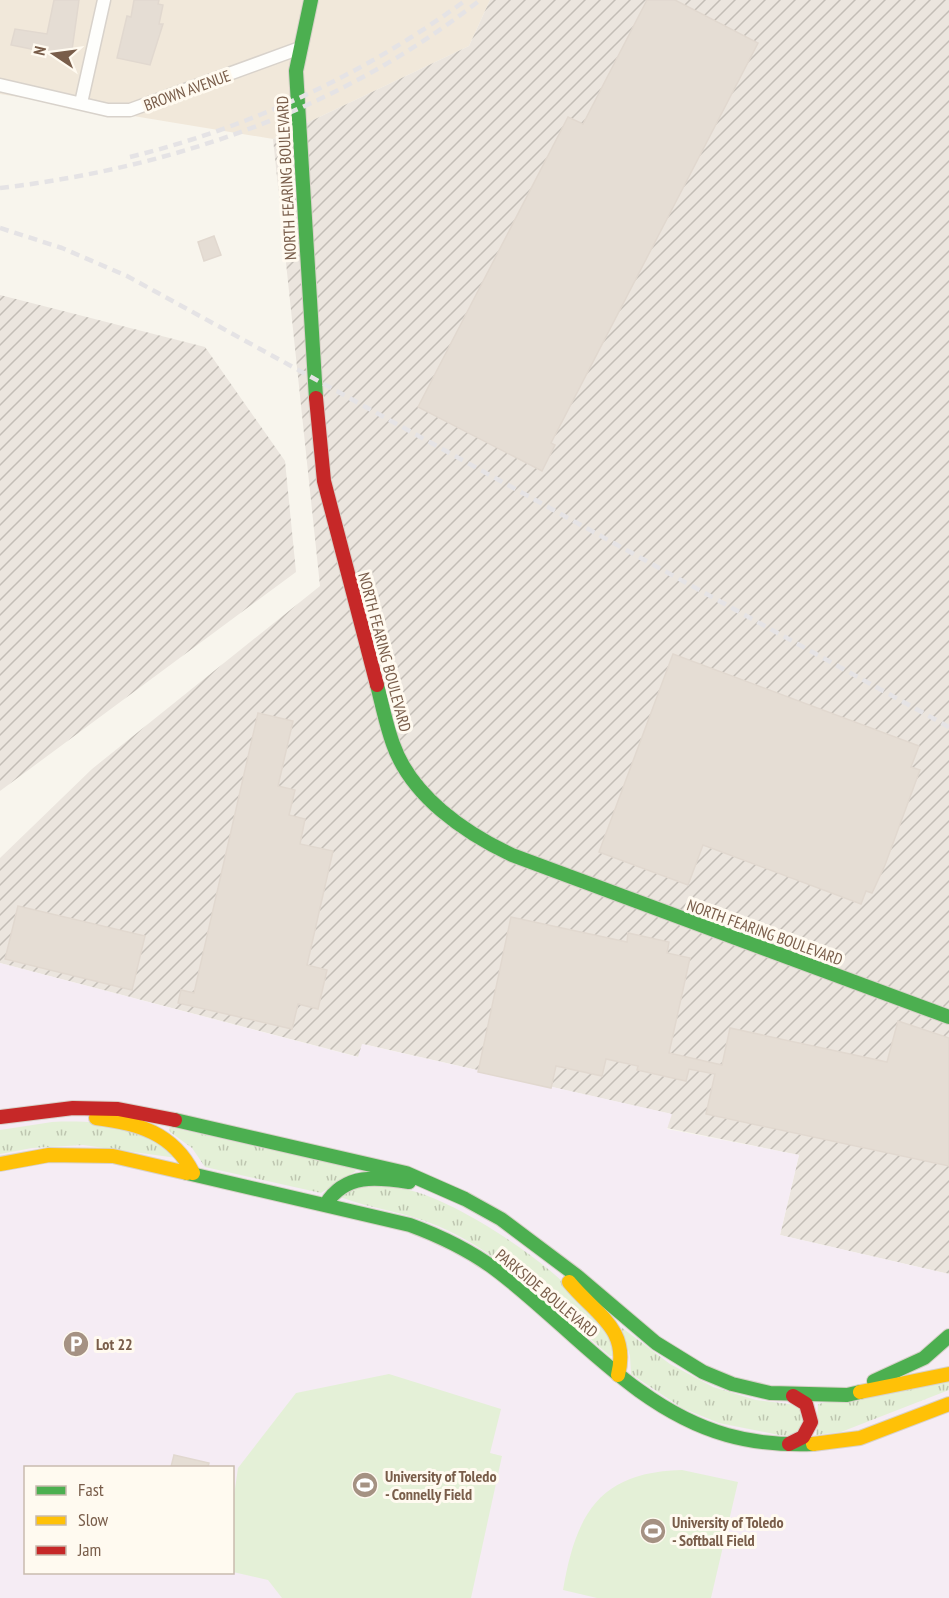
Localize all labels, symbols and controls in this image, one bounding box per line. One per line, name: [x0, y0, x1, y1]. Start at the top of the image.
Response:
north arrow: [24, 24, 84, 84]
text: N: [29, 44, 50, 57]
street label: BROWN AVENUE: [141, 65, 233, 115]
street label: NORTH FEARING BOULEVARD: [272, 95, 300, 261]
street label: NORTH FEARING BOULEVARD: [354, 570, 416, 734]
street label: NORTH FEARING BOULEVARD: [684, 894, 846, 970]
street label: PARKSIDE BOULEVARD: [492, 1244, 602, 1342]
parking icon: Lot 22: [61, 1329, 91, 1359]
place label: Lot 22: [96, 1334, 133, 1354]
legend: [24, 1466, 234, 1574]
place label: University of Toledo - Connelly Field: [385, 1466, 497, 1504]
sports icon: University of Toledo - Connelly Field: [350, 1470, 380, 1500]
text: Fast: [78, 1478, 104, 1501]
text: Slow: [78, 1508, 109, 1531]
place label: University of Toledo - Softball Field: [672, 1512, 784, 1550]
sports icon: University of Toledo - Softball Field: [638, 1516, 668, 1546]
text: Jam: [77, 1538, 101, 1561]

